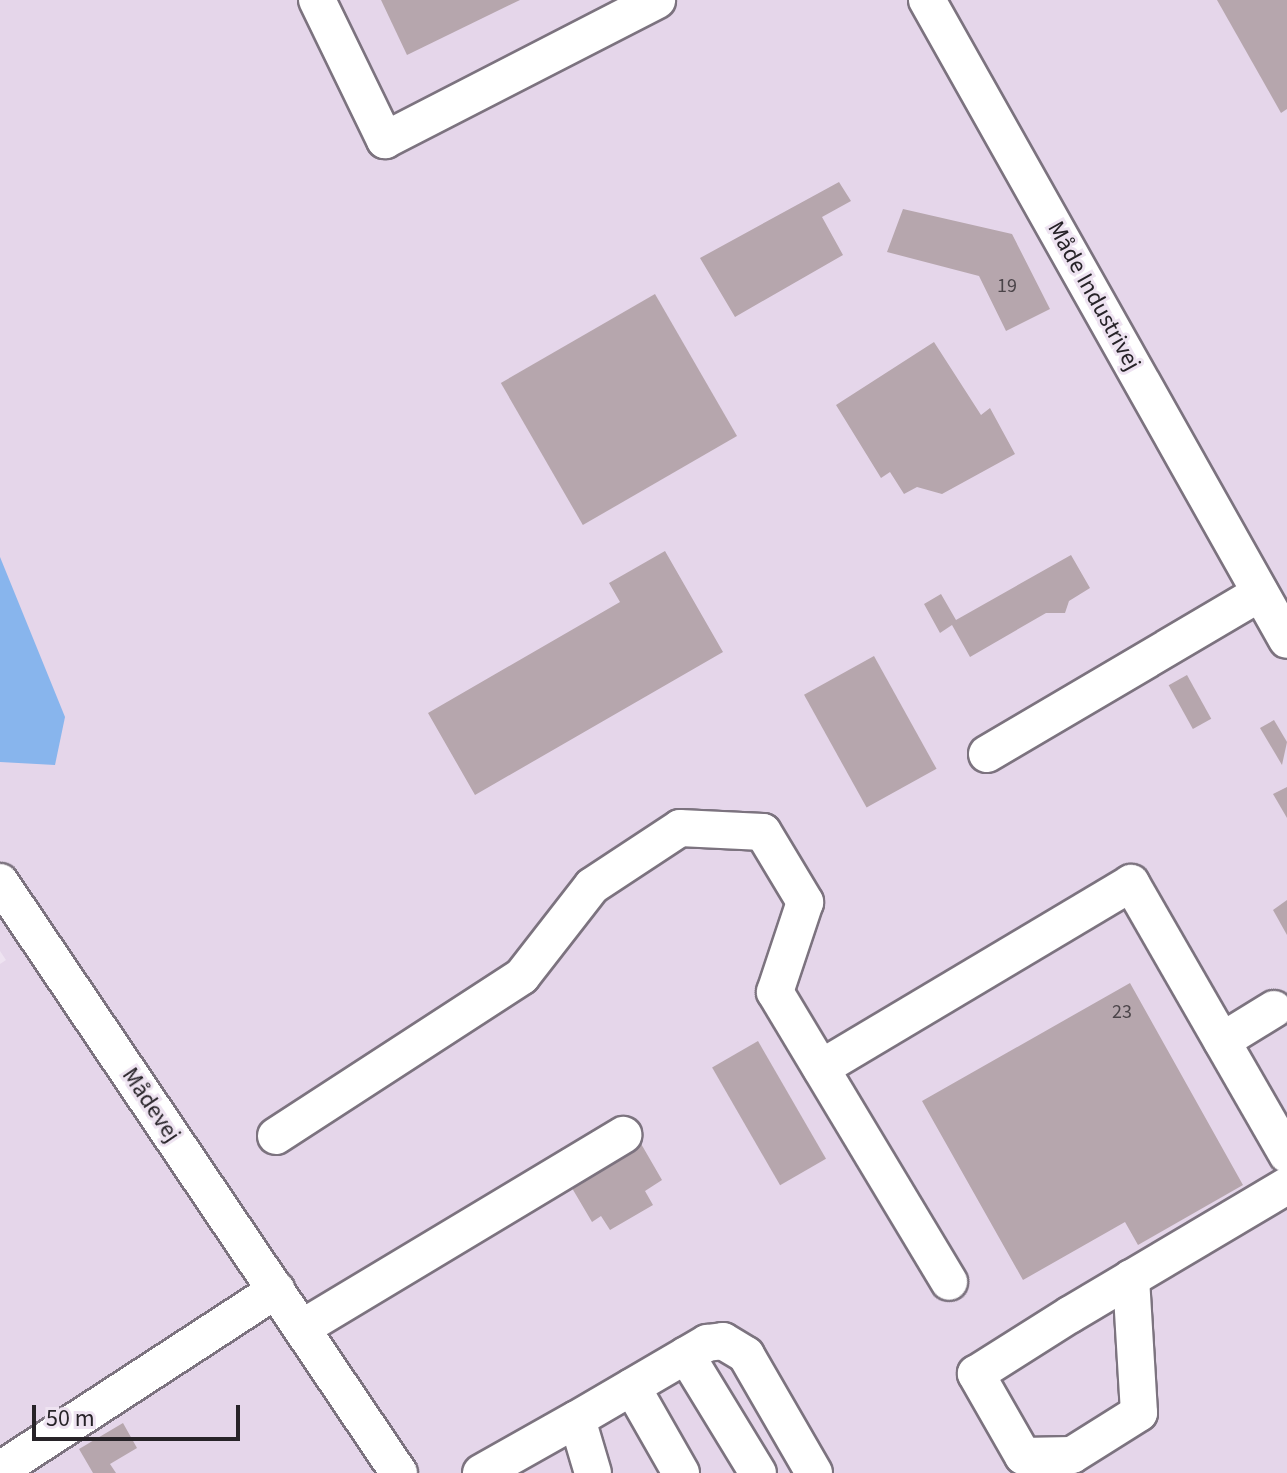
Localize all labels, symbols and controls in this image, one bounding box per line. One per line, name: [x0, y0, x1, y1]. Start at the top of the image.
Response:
street label: Måde Industrivej: [1041, 216, 1147, 376]
house number: 19: [997, 274, 1017, 298]
house number: 23: [1112, 1000, 1132, 1024]
street label: Mådevej: [116, 1062, 186, 1148]
scale bar: [36, 1389, 244, 1439]
text: 50 m: [46, 1401, 95, 1436]

